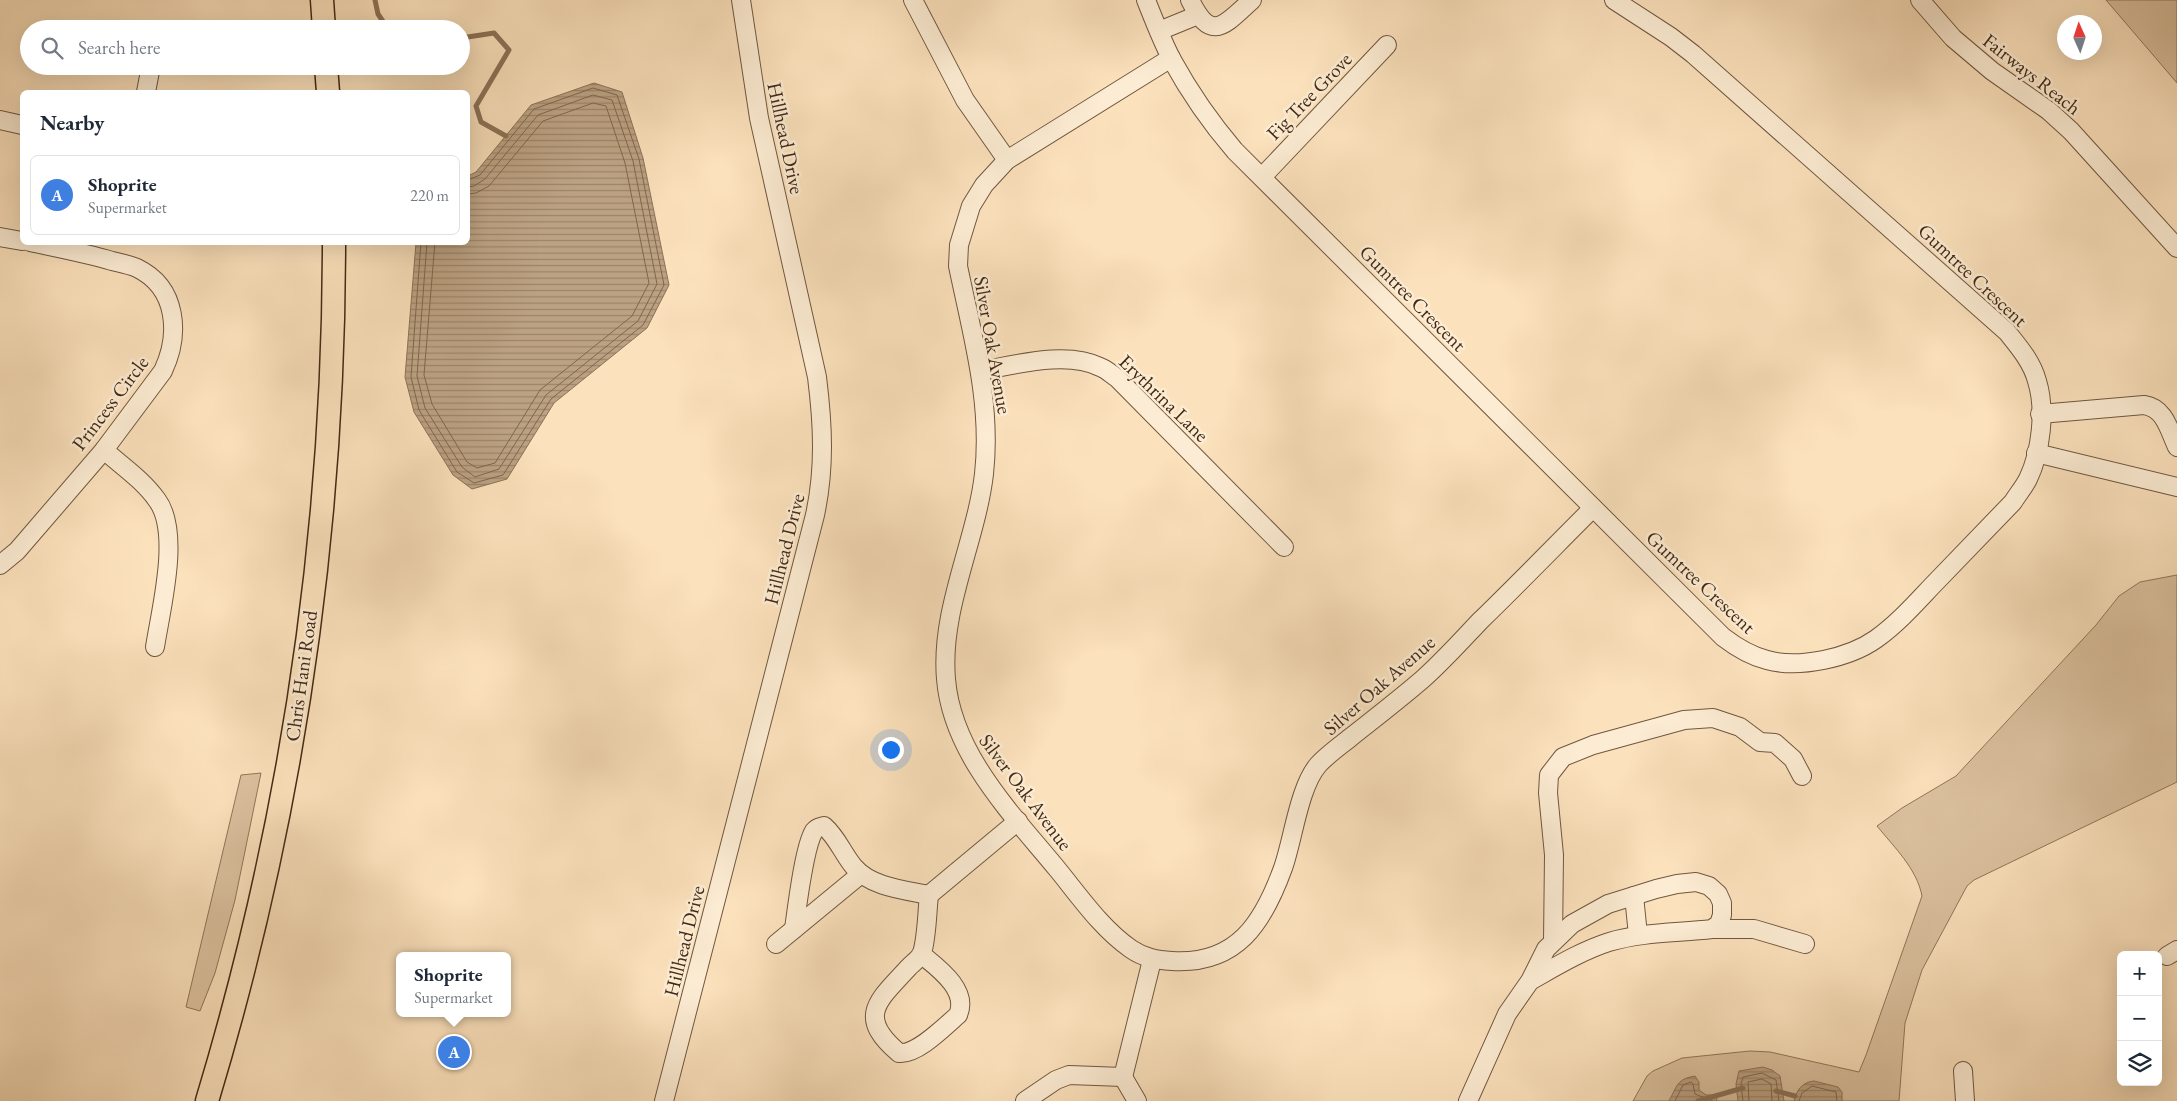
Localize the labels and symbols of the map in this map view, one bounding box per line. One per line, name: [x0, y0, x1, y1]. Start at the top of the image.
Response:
north arrow: [2057, 15, 2102, 60]
street label: Fairways Reach: [1977, 27, 2087, 121]
street label: Fig Tree Grove: [1261, 46, 1357, 145]
street label: Hillhead Drive: [761, 80, 811, 196]
street label: Gumtree Crescent: [1913, 218, 2034, 333]
street label: Gumtree Crescent: [1354, 239, 1472, 357]
street label: Silver Oak Avenue: [968, 274, 1018, 416]
street label: Erythrina Lane: [1113, 349, 1215, 448]
street label: Princess Circle: [66, 350, 154, 456]
street label: Hillhead Drive: [758, 491, 810, 607]
street label: Gumtree Crescent: [1641, 525, 1762, 640]
street label: Chris Hani Road: [279, 608, 323, 743]
street label: Silver Oak Avenue: [1318, 629, 1440, 741]
street label: Silver Oak Avenue: [974, 728, 1079, 856]
your location: [878, 737, 904, 763]
street label: Hillhead Drive: [658, 883, 710, 999]
pin: A: [438, 1033, 470, 1071]

